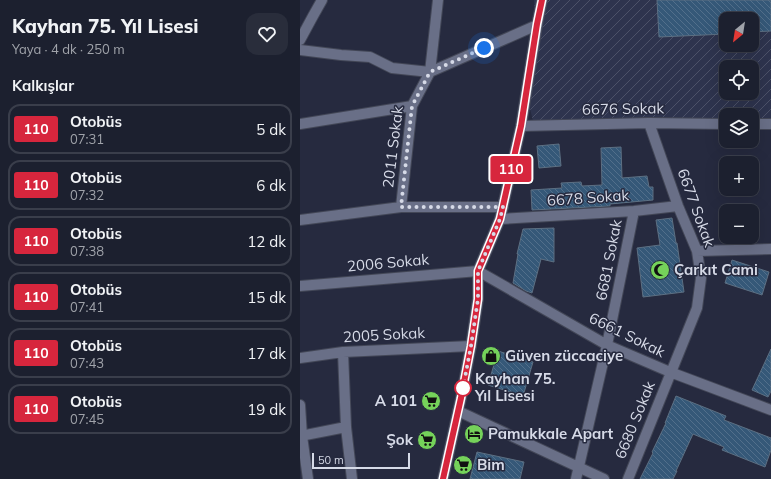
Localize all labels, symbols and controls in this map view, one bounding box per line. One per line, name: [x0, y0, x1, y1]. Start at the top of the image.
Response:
north arrow: [719, 12, 759, 52]
map controls: [719, 12, 759, 244]
button: heart: [246, 13, 288, 55]
text: Kayhan 75. Yıl Lisesi: [12, 14, 198, 38]
your location: [474, 38, 494, 58]
text: Yaya · 4 dk · 250 m: [12, 41, 125, 57]
button: locate: [719, 60, 759, 100]
text: Kalkışlar: [12, 76, 74, 95]
street label: 6676 Sokak: [582, 98, 665, 119]
street label: 2011 Sokak: [378, 105, 407, 189]
button: layers: [719, 108, 759, 148]
text: Otobüs: [70, 112, 122, 131]
text: 110: [23, 120, 49, 138]
text: 5 dk: [256, 120, 286, 139]
text: 07:31: [70, 131, 104, 147]
line badge: 110: [488, 156, 534, 182]
button: +: [719, 156, 759, 196]
text: 110: [498, 160, 524, 178]
street label: 6677 Sokak: [673, 166, 720, 250]
text: Otobüs: [70, 168, 122, 187]
text: 110: [23, 176, 49, 194]
text: 6 dk: [256, 176, 286, 195]
street label: 6678 Sokak: [546, 185, 630, 210]
text: 07:32: [70, 187, 104, 203]
button: −: [719, 204, 759, 244]
street label: 6681 Sokak: [591, 217, 626, 302]
text: Otobüs: [70, 224, 122, 243]
text: 110: [23, 232, 49, 250]
text: 12 dk: [247, 232, 286, 251]
text: 07:38: [70, 243, 104, 259]
street label: 2006 Sokak: [346, 249, 430, 276]
mosque icon: Çarkıt Cami: [649, 259, 671, 281]
place label: Çarkıt Cami: [674, 260, 758, 279]
text: Otobüs: [70, 280, 122, 299]
text: 110: [23, 288, 49, 306]
text: 15 dk: [247, 288, 286, 307]
text: 07:41: [70, 299, 104, 315]
street label: 6661 Sokak: [586, 308, 669, 361]
street label: 2005 Sokak: [342, 323, 426, 346]
text: Otobüs: [70, 336, 122, 355]
text: 110: [23, 344, 49, 362]
text: 17 dk: [247, 344, 286, 363]
shop icon: Güven züccaciye: [480, 345, 502, 367]
place label: Güven züccaciye: [505, 346, 623, 365]
text: 07:43: [70, 355, 104, 371]
place label: Kayhan 75. Yıl Lisesi: [474, 369, 556, 405]
street label: 6680 Sokak: [610, 378, 659, 461]
marker: Kayhan 75. Yıl Lisesi: [454, 379, 472, 397]
supermarket icon: A 101: [420, 390, 442, 412]
place label: A 101: [375, 391, 417, 410]
text: Otobüs: [70, 392, 122, 411]
text: 110: [23, 400, 49, 418]
text: 19 dk: [247, 400, 286, 419]
text: 07:45: [70, 411, 104, 427]
hotel icon: Pamukkale Apart: [463, 423, 485, 445]
place label: Pamukkale Apart: [488, 424, 614, 443]
supermarket icon: Şok: [416, 429, 438, 451]
place label: Şok: [386, 430, 414, 449]
scale bar: [312, 451, 410, 470]
text: 50 m: [318, 453, 344, 467]
supermarket icon: Bim: [452, 454, 474, 476]
place label: Bim: [477, 455, 505, 474]

